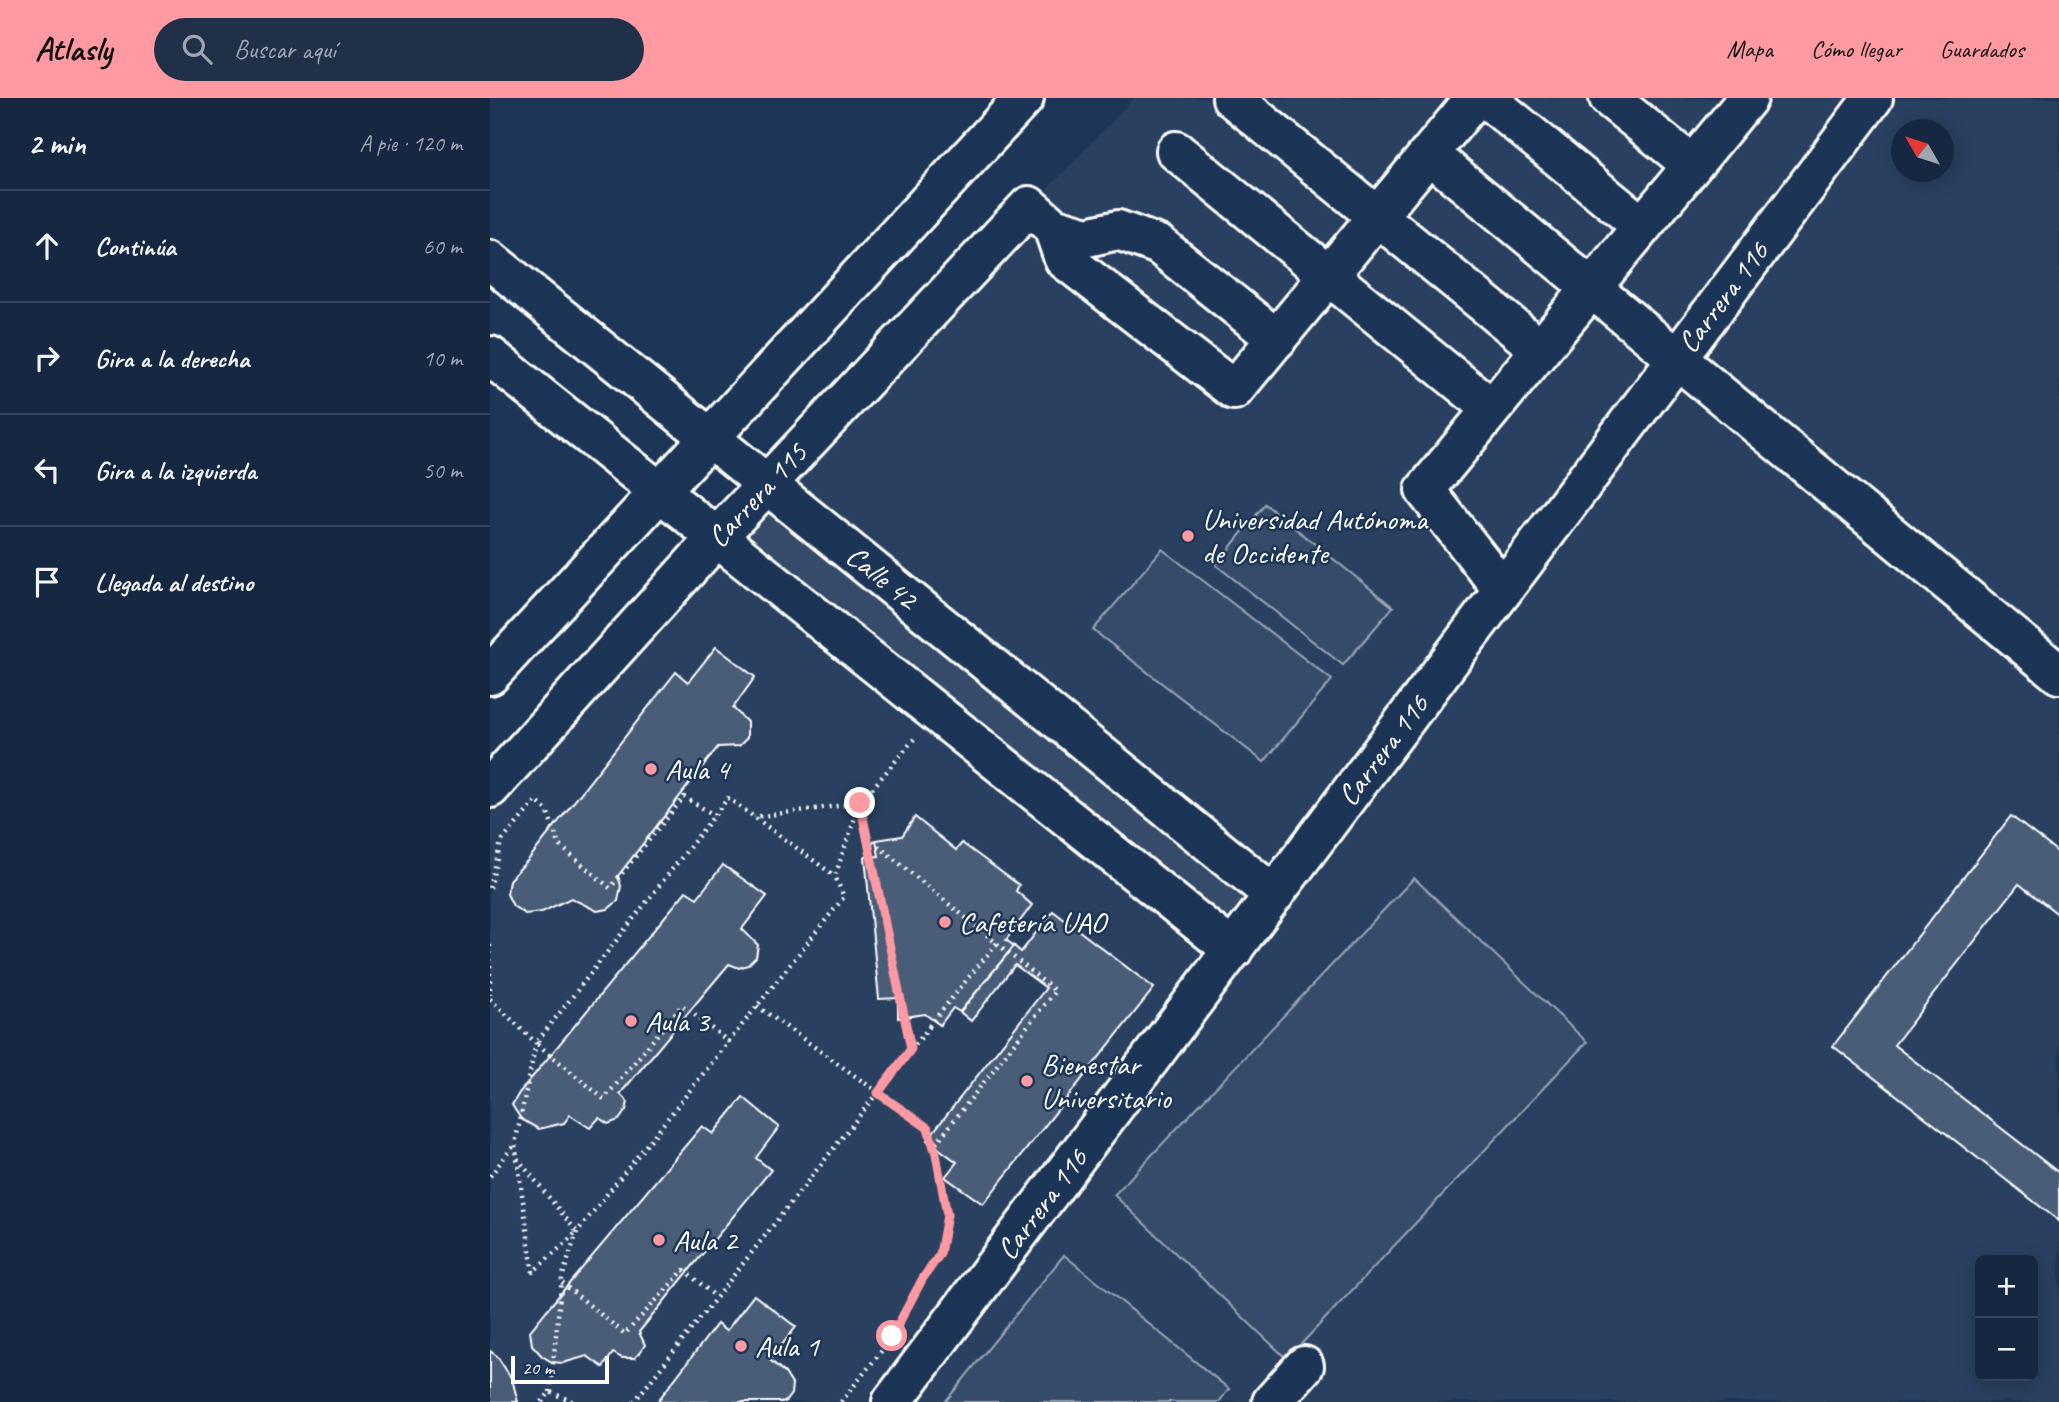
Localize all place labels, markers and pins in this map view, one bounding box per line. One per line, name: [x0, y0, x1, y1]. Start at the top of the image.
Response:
place label: Universidad Autónoma de Occidente: [1202, 500, 1429, 572]
marker: Universidad Autónoma de Occidente: [1180, 528, 1196, 544]
place label: Aula 4: [665, 750, 732, 788]
marker: Aula 4: [643, 761, 659, 777]
place label: Cafetería UAO: [959, 903, 1109, 941]
marker: Cafetería UAO: [937, 914, 953, 930]
place label: Aula 3: [645, 1002, 712, 1040]
marker: Aula 3: [623, 1013, 639, 1029]
place label: Bienestar Universitario: [1041, 1045, 1172, 1117]
marker: Bienestar Universitario: [1019, 1073, 1035, 1089]
place label: Aula 2: [673, 1221, 740, 1259]
marker: Aula 2: [651, 1232, 667, 1248]
place label: Aula 1: [755, 1327, 821, 1365]
marker: Aula 1: [733, 1338, 749, 1354]

